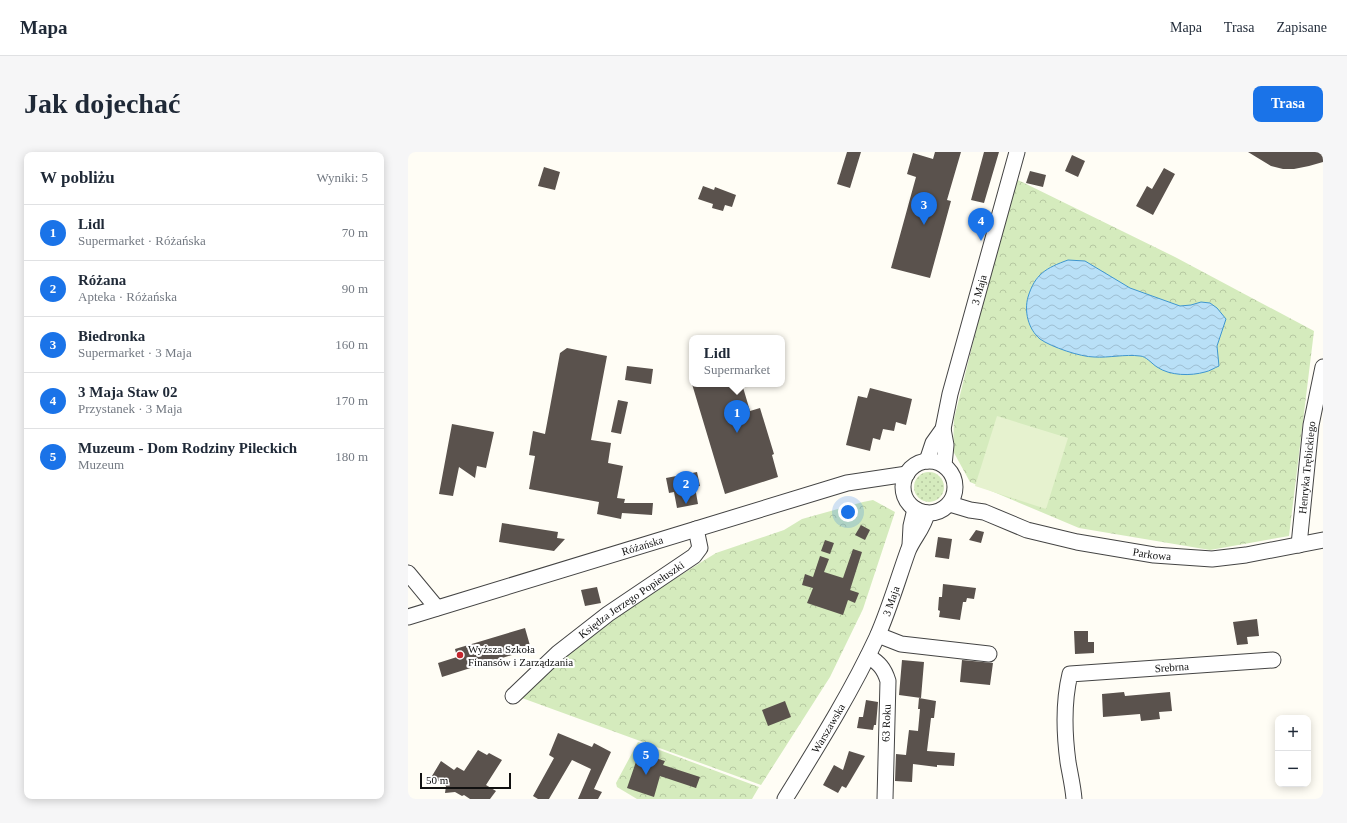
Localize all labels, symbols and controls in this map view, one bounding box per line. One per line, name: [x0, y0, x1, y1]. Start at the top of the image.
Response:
text: Mapa: [20, 17, 68, 38]
text: Mapa: [1170, 20, 1202, 35]
text: Trasa: [1224, 20, 1254, 35]
text: Zapisane: [1276, 20, 1327, 35]
button: Trasa: [1253, 86, 1323, 122]
text: Jak dojechać: [24, 88, 180, 119]
text: W pobliżu: [40, 168, 115, 187]
text: Wyniki: 5: [316, 170, 368, 185]
pin: 3: [911, 192, 937, 225]
pin: 4: [968, 208, 994, 241]
text: Lidl: [78, 216, 105, 232]
text: 1: [50, 225, 56, 240]
text: 70 m: [342, 225, 368, 240]
text: Supermarket · Różańska: [78, 233, 206, 248]
text: Różana: [78, 272, 126, 288]
street label: 3 Maja: [969, 273, 989, 306]
text: 2: [50, 281, 56, 296]
text: 90 m: [342, 281, 368, 296]
text: Apteka · Różańska: [78, 289, 177, 304]
text: Biedronka: [78, 328, 145, 344]
popup: [689, 335, 785, 387]
text: 3: [50, 337, 56, 352]
text: 160 m: [335, 337, 368, 352]
text: Supermarket · 3 Maja: [78, 345, 192, 360]
text: Lidl: [704, 345, 730, 361]
text: Supermarket: [704, 362, 770, 377]
text: 3 Maja Staw 02: [78, 384, 178, 400]
text: 4: [50, 393, 56, 408]
text: 170 m: [335, 393, 368, 408]
pin: 1: [724, 400, 750, 433]
text: Przystanek · 3 Maja: [78, 401, 182, 416]
street label: Henryka Trębickiego: [1296, 419, 1318, 514]
text: Muzeum - Dom Rodziny Pileckich: [78, 440, 297, 456]
text: 5: [50, 449, 56, 464]
text: 180 m: [335, 449, 368, 464]
text: Muzeum: [78, 457, 124, 472]
pin: 2: [673, 471, 699, 504]
your location: [838, 502, 858, 522]
street label: Różańska: [620, 533, 665, 557]
street label: Parkowa: [1132, 546, 1172, 562]
street label: Księdza Jerzego Popiełuszki: [576, 559, 686, 641]
street label: 3 Maja: [880, 584, 902, 618]
place label: Wyższa Szkoła Finansów i Zarządzania: [468, 643, 573, 668]
marker: Wyższa Szkoła Finansów i Zarządzania: [455, 650, 465, 660]
street label: Srebrna: [1154, 660, 1189, 674]
street label: Warszawska: [809, 701, 847, 755]
street label: 63 Roku: [879, 704, 893, 742]
map controls: [1275, 715, 1311, 787]
button: +: [1275, 715, 1311, 751]
pin: 5: [633, 742, 659, 775]
button: −: [1275, 751, 1311, 787]
scale bar: [420, 771, 511, 790]
text: 50 m: [426, 774, 448, 786]

